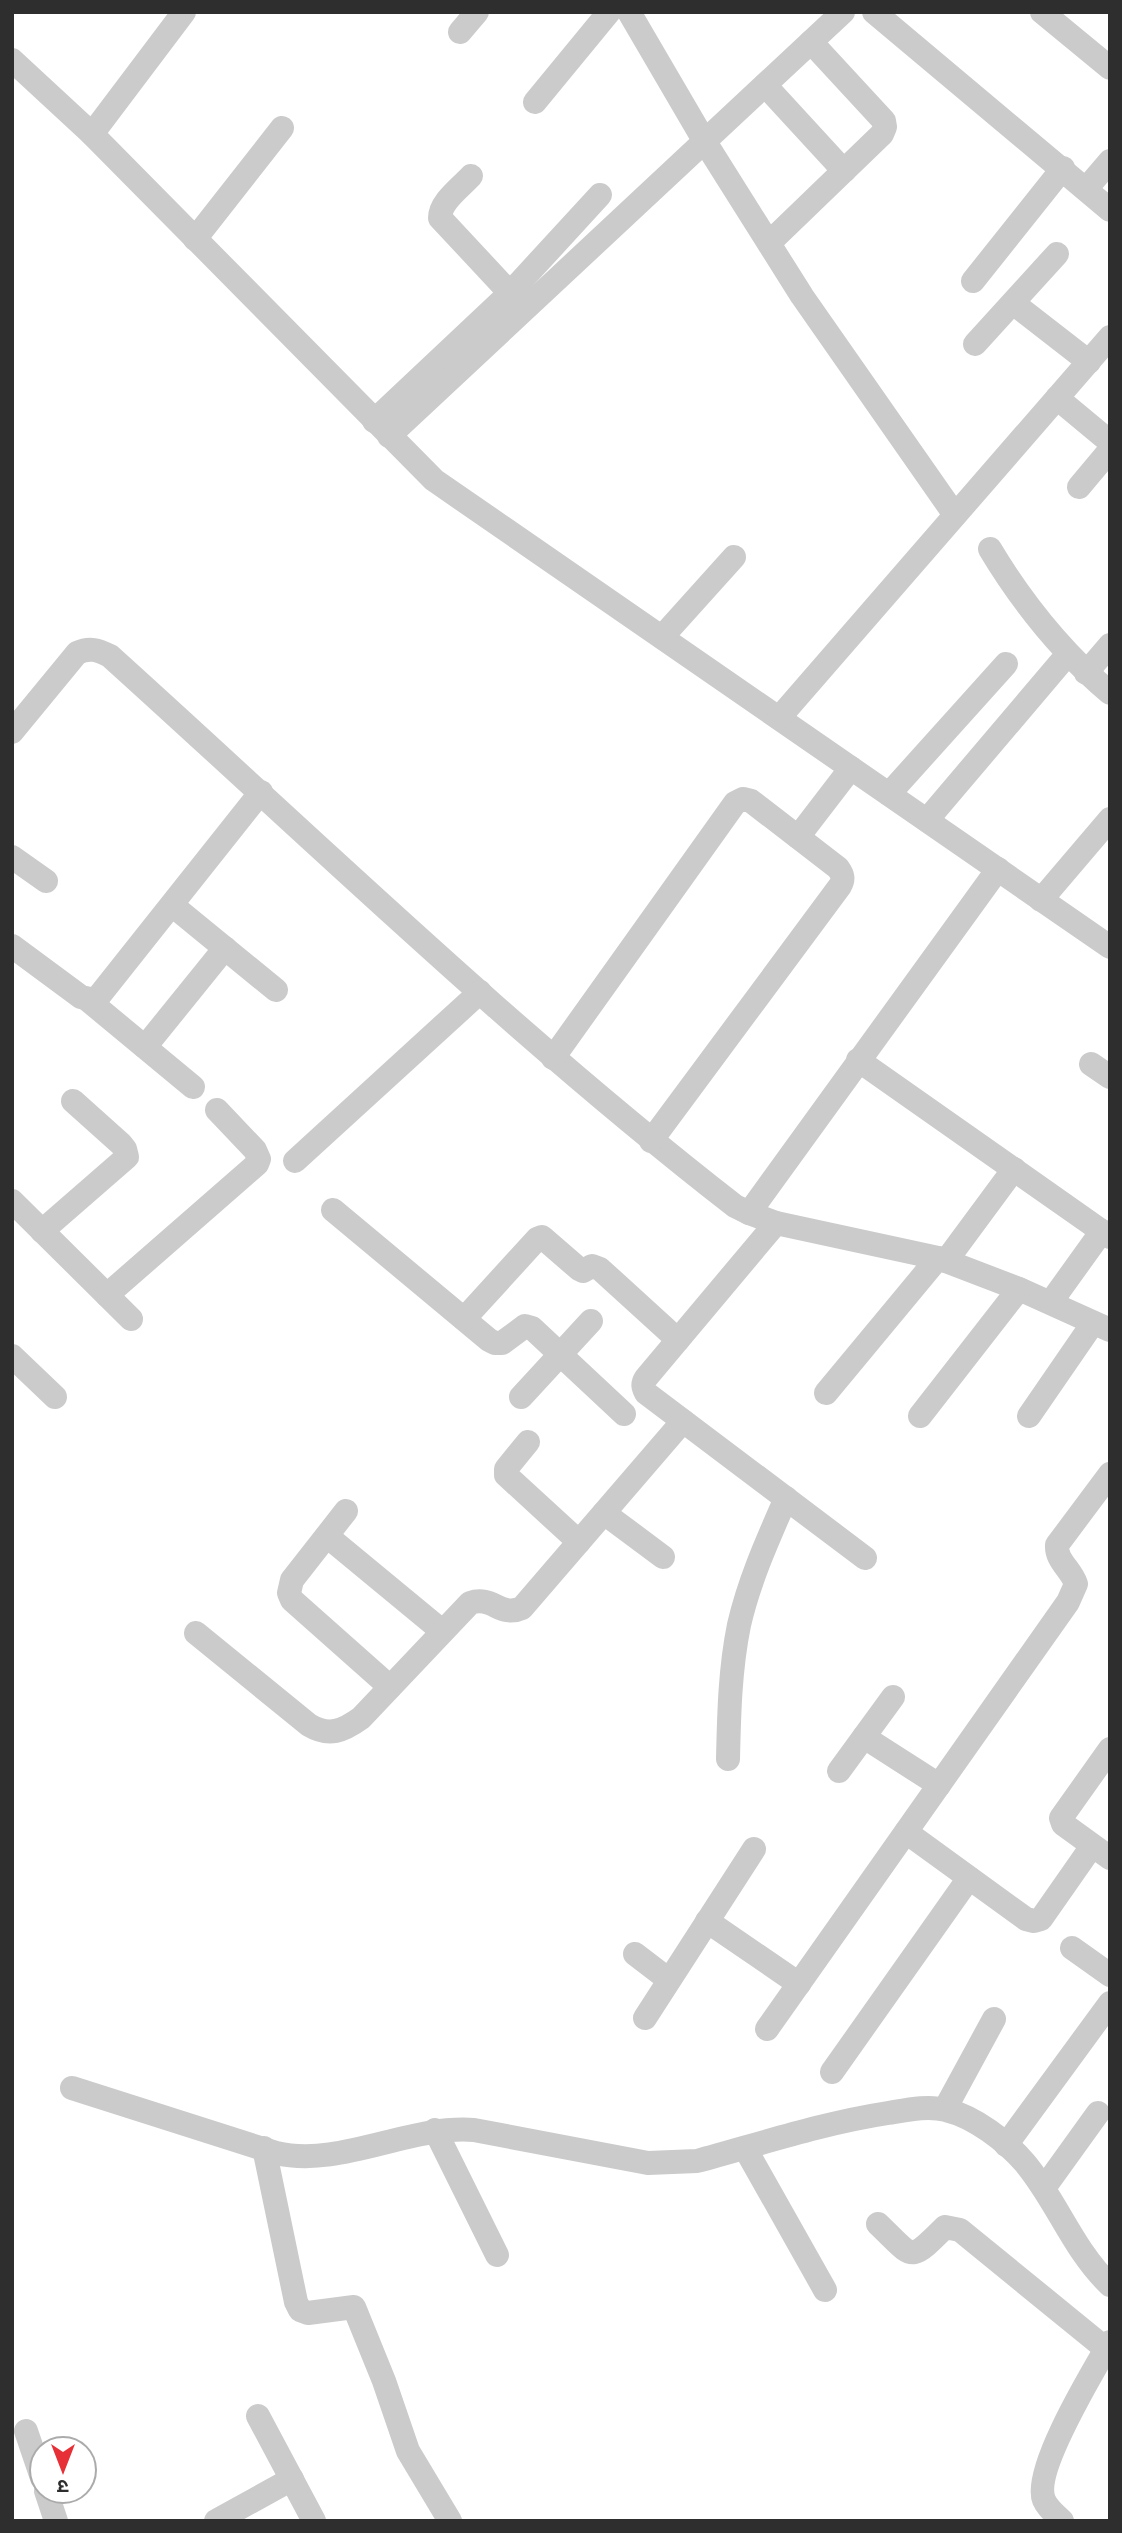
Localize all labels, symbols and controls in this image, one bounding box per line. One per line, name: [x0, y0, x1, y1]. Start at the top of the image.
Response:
north arrow: [28, 2435, 98, 2505]
text: उ: [57, 2475, 69, 2499]

